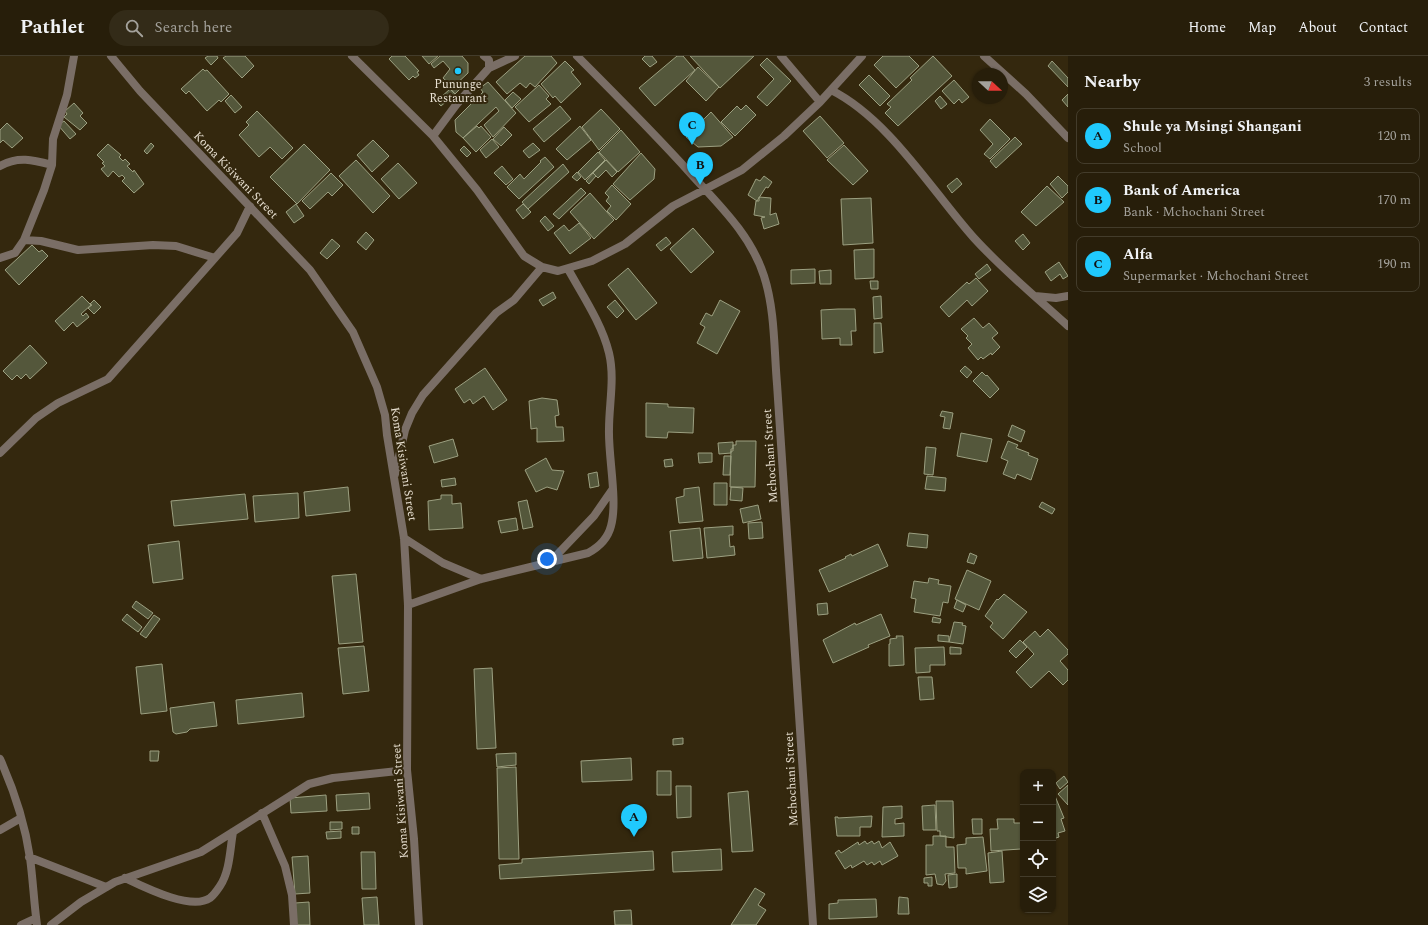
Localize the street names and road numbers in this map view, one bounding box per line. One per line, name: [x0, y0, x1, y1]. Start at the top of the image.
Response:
street label: Koma Kisiwani Street: [189, 127, 283, 223]
street label: Koma Kisiwani Street: [385, 406, 422, 522]
street label: Mchochani Street: [758, 408, 783, 504]
street label: Mchochani Street: [780, 731, 803, 827]
street label: Koma Kisiwani Street: [387, 743, 414, 859]

